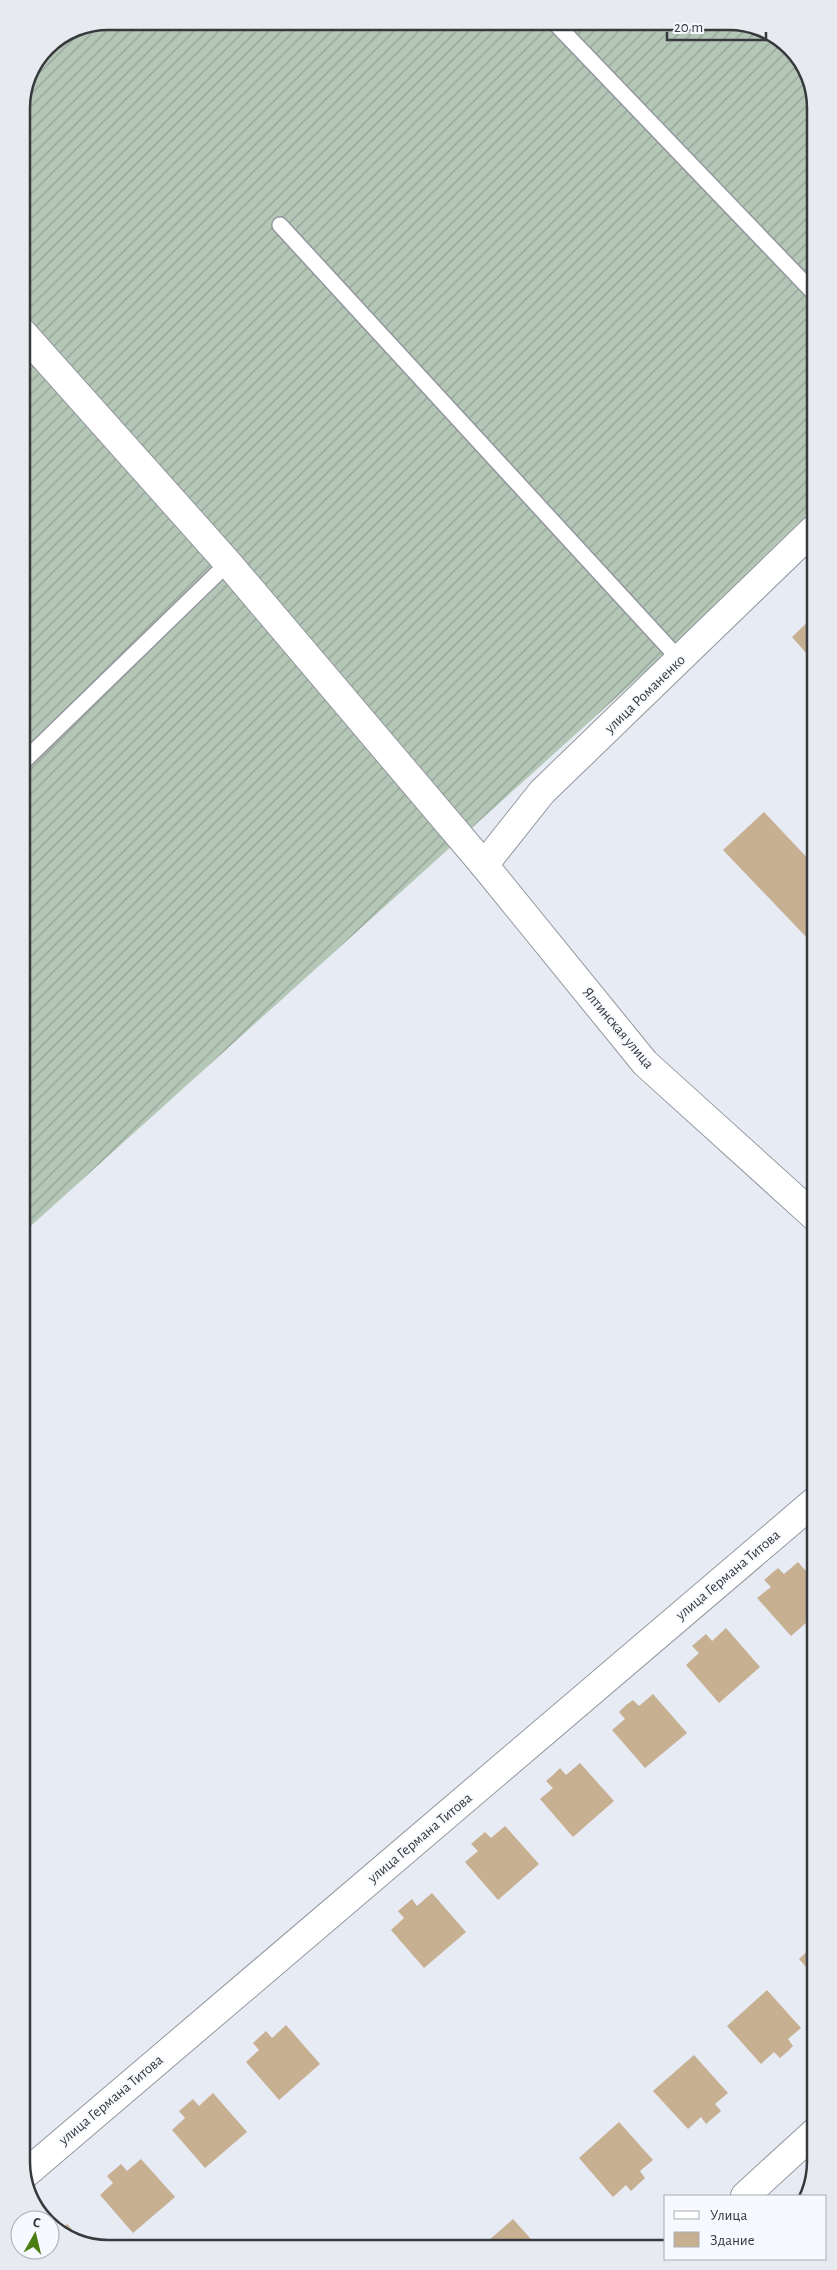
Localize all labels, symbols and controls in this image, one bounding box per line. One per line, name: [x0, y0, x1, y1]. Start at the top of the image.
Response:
scale bar: [667, 10, 766, 42]
text: 20 m: [674, 20, 703, 35]
street label: улица Романенко: [601, 652, 688, 737]
street label: Ялтинская улица: [580, 984, 656, 1072]
street label: улица Германа Титова: [672, 1527, 783, 1623]
street label: улица Германа Титова: [364, 1790, 475, 1886]
street label: улица Германа Титова: [55, 2052, 166, 2148]
legend: [664, 2195, 827, 2260]
text: Улица: [710, 2208, 747, 2223]
north arrow: [10, 2210, 60, 2260]
text: С: [32, 2216, 42, 2231]
text: Здание: [710, 2233, 755, 2248]

